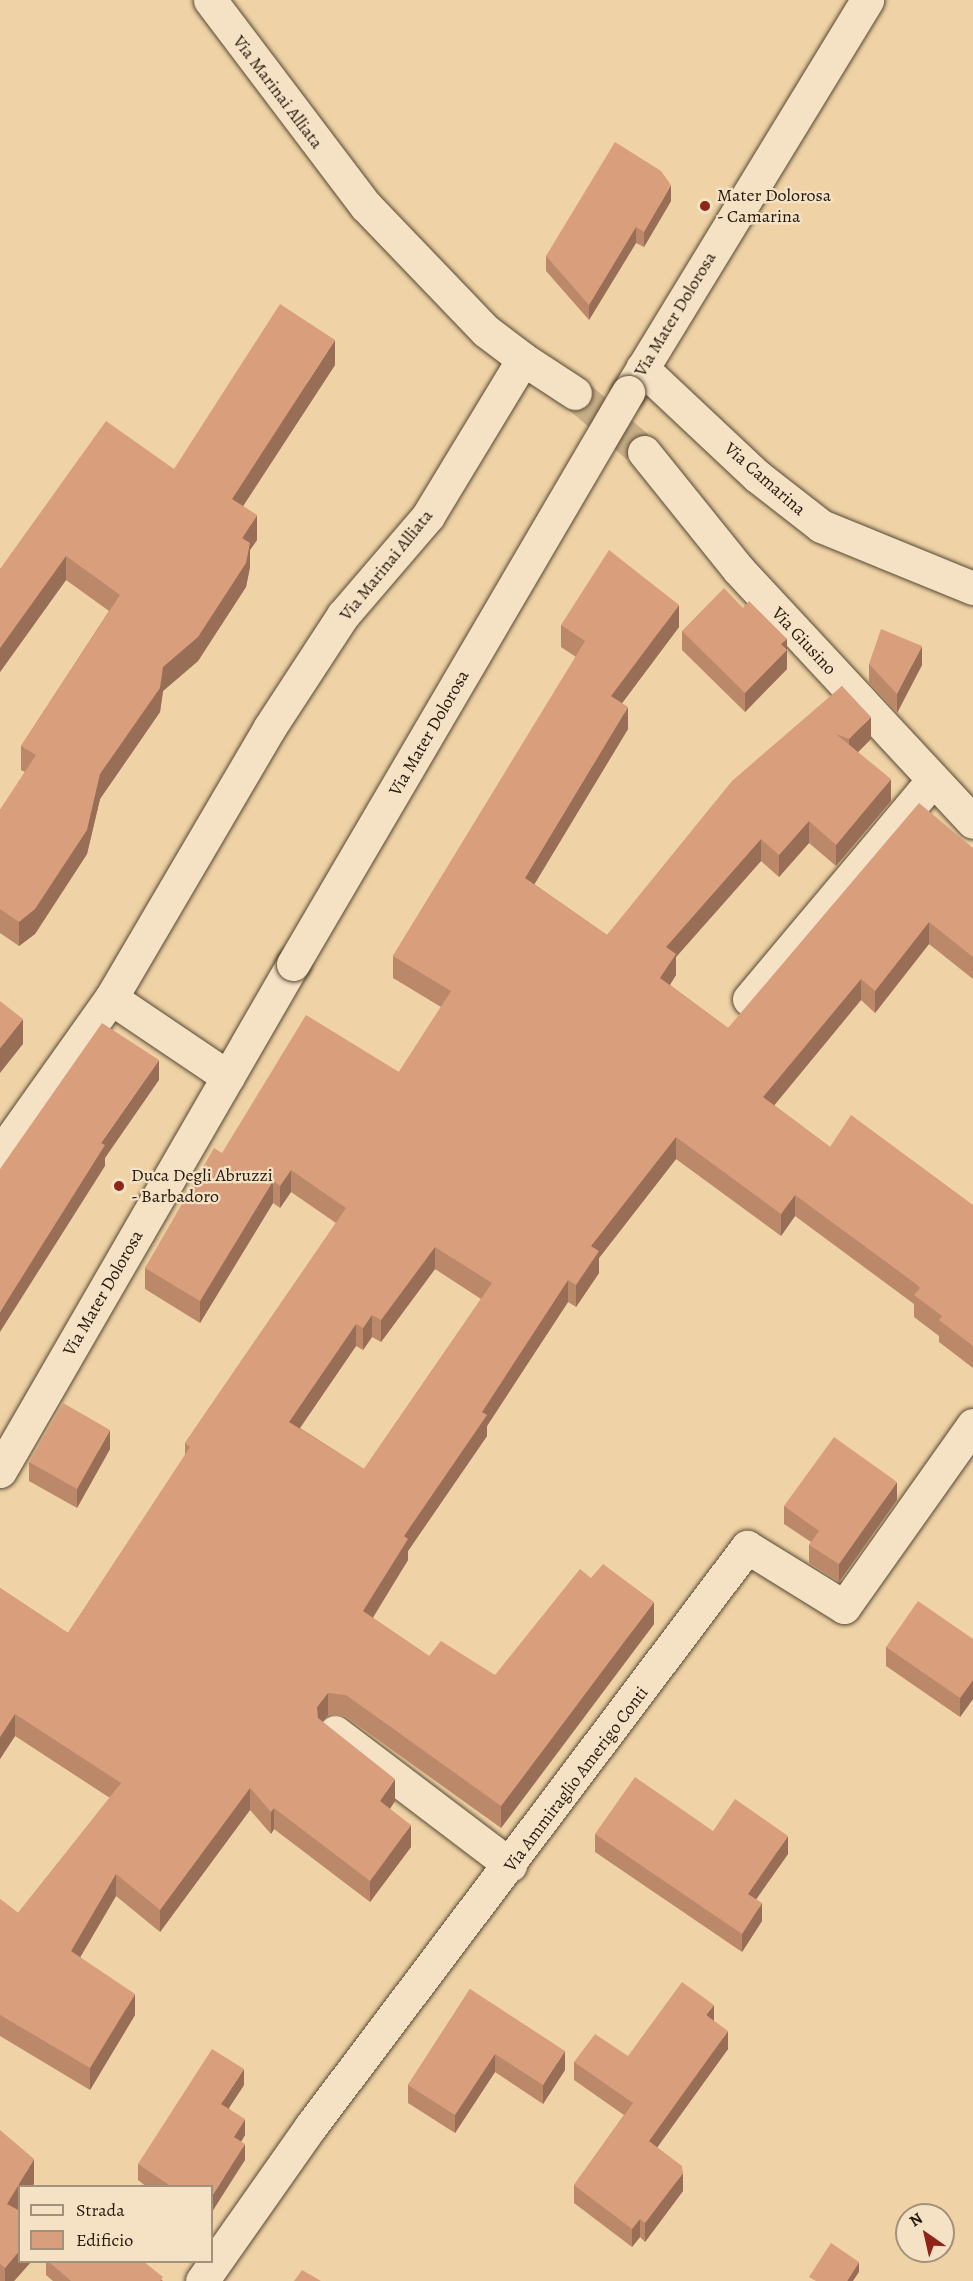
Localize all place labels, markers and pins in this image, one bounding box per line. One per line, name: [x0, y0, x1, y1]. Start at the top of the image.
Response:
place label: Mater Dolorosa - Camarina: [717, 185, 831, 228]
marker: Mater Dolorosa - Camarina: [698, 199, 712, 213]
place label: Duca Degli Abruzzi - Barbadoro: [131, 1165, 273, 1208]
marker: Duca Degli Abruzzi - Barbadoro: [112, 1179, 126, 1193]

